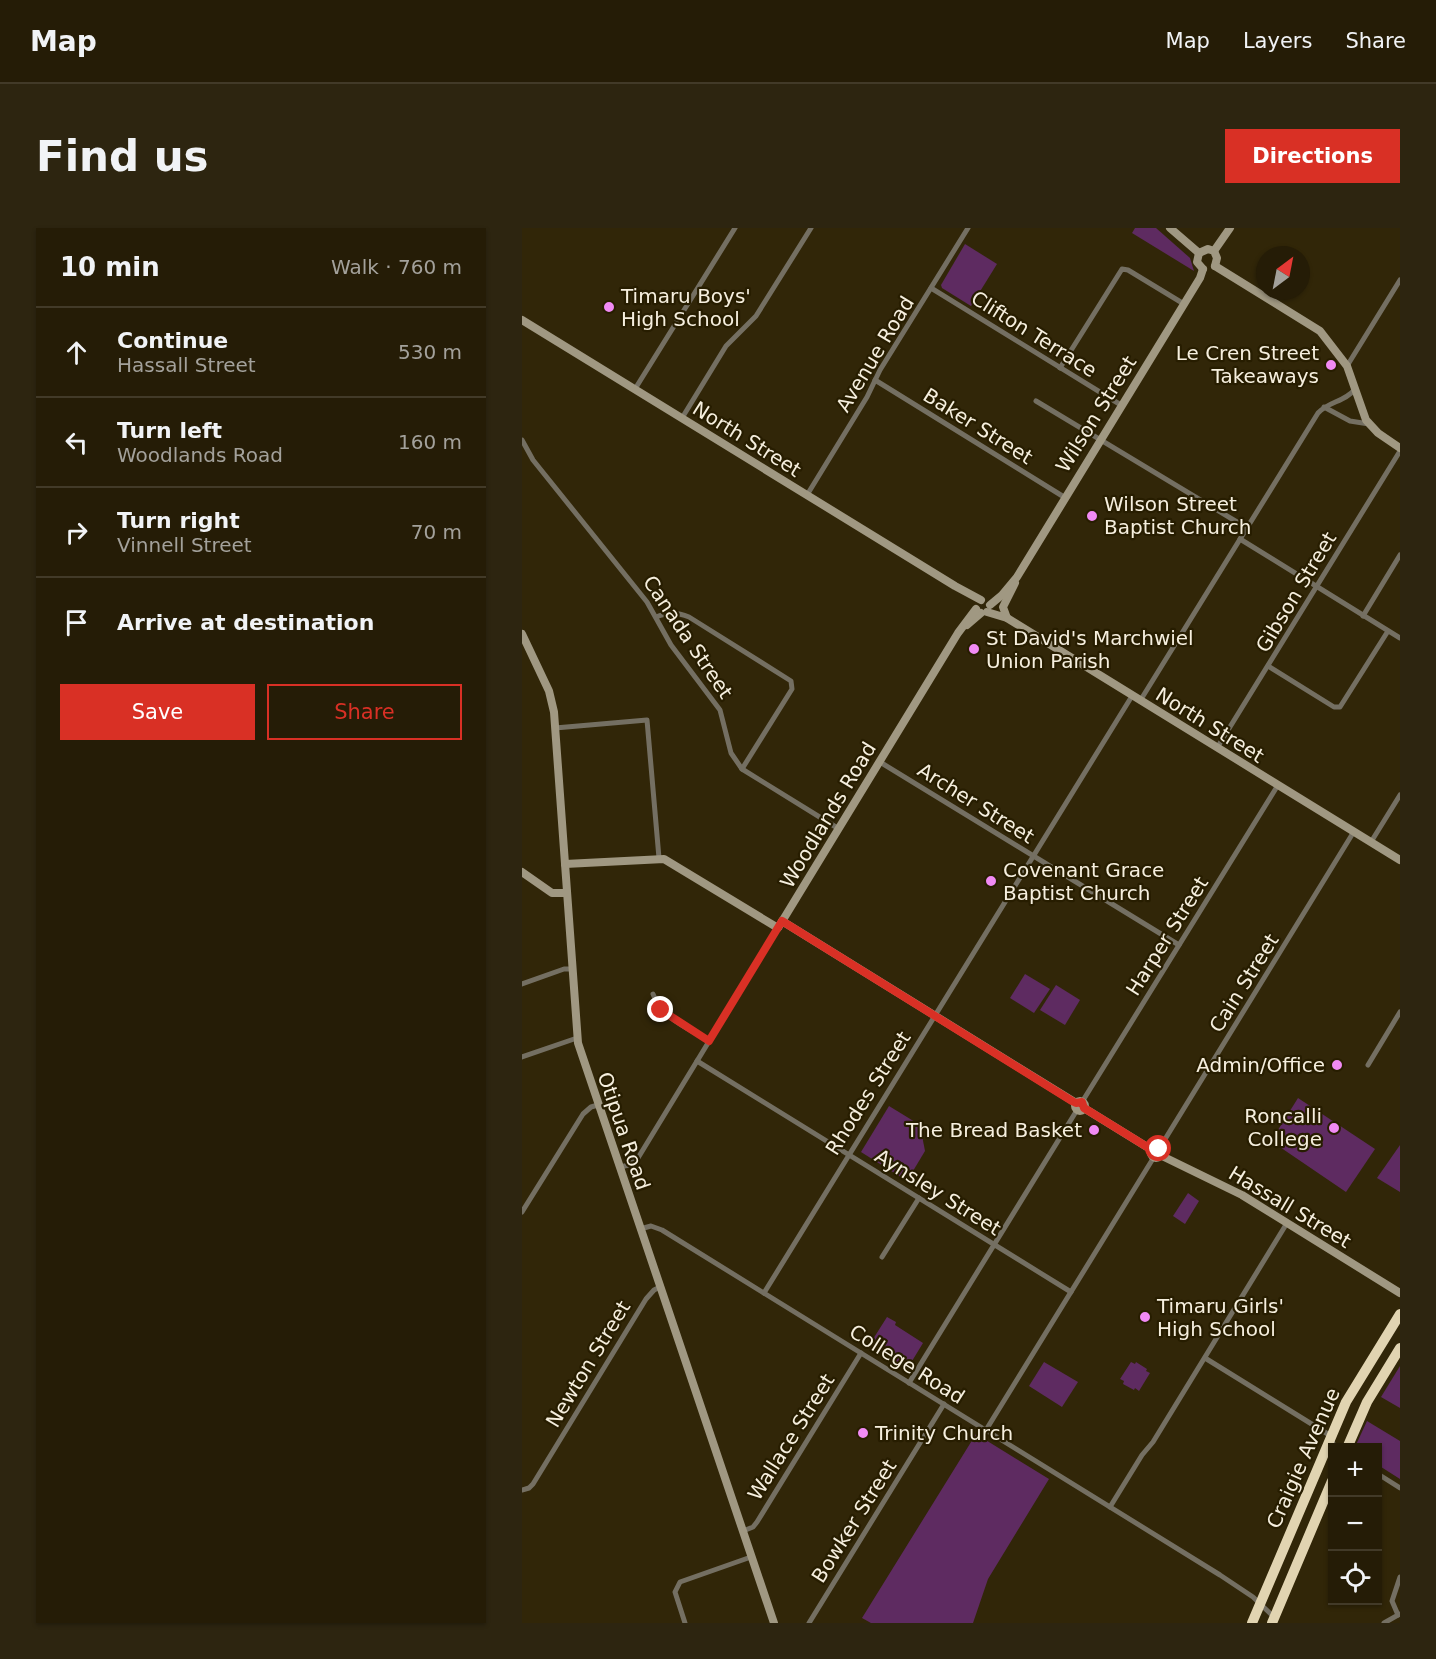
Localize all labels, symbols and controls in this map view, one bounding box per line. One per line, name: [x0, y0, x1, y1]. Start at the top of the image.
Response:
text: Map: [30, 25, 97, 58]
text: Map: [1166, 29, 1210, 53]
text: Layers: [1243, 29, 1312, 53]
text: Share: [1345, 29, 1406, 53]
button: Directions: [1225, 129, 1400, 183]
text: Find us: [36, 132, 209, 181]
north arrow: [1256, 246, 1310, 300]
text: 10 min: [60, 252, 160, 282]
text: Walk · 760 m: [331, 255, 462, 279]
place label: Timaru Boys' High School: [620, 284, 751, 331]
street label: Clifton Terrace: [967, 286, 1101, 382]
street label: Avenue Road: [831, 292, 919, 416]
marker: Timaru Boys' High School: [602, 300, 616, 314]
text: Continue: [117, 328, 228, 353]
icon: ahead: [60, 336, 93, 369]
text: 530 m: [398, 340, 462, 364]
place label: Le Cren Street Takeaways: [1176, 341, 1319, 388]
street label: Wilson Street: [1051, 351, 1141, 477]
text: Hassall Street: [117, 353, 256, 377]
marker: Le Cren Street Takeaways: [1324, 358, 1338, 372]
street label: Baker Street: [919, 383, 1037, 469]
street label: North Street: [688, 396, 806, 482]
text: Turn left: [117, 418, 222, 443]
icon: left: [60, 426, 93, 459]
text: 160 m: [398, 430, 462, 454]
text: Woodlands Road: [117, 443, 283, 467]
place label: Wilson Street Baptist Church: [1104, 492, 1251, 539]
text: Turn right: [117, 508, 240, 533]
marker: Wilson Street Baptist Church: [1085, 509, 1099, 523]
icon: right: [60, 516, 93, 549]
text: 70 m: [411, 520, 462, 544]
street label: Gibson Street: [1251, 527, 1341, 657]
text: Vinnell Street: [117, 533, 252, 557]
street label: Canada Street: [638, 571, 738, 703]
icon: arrive: [60, 606, 93, 639]
text: Arrive at destination: [117, 610, 374, 635]
place label: St David's Marchwiel Union Parish: [986, 626, 1194, 673]
marker: St David's Marchwiel Union Parish: [967, 642, 981, 656]
street label: North Street: [1151, 682, 1269, 768]
button: Save: [60, 684, 255, 740]
button: Share: [267, 684, 462, 740]
street label: Woodlands Road: [775, 738, 881, 892]
street label: Archer Street: [913, 758, 1039, 848]
place label: Covenant Grace Baptist Church: [1003, 858, 1164, 905]
street label: Harper Street: [1121, 872, 1213, 1000]
marker: Covenant Grace Baptist Church: [984, 874, 998, 888]
street label: Cain Street: [1204, 929, 1284, 1037]
route end: [647, 996, 673, 1022]
street label: Rhodes Street: [820, 1027, 916, 1159]
place label: Admin/Office: [1196, 1053, 1325, 1077]
marker: Admin/Office: [1330, 1058, 1344, 1072]
street label: Otipua Road: [593, 1069, 655, 1193]
place label: Roncalli College: [1244, 1104, 1322, 1151]
place label: The Bread Basket: [905, 1118, 1082, 1142]
marker: Roncalli College: [1327, 1121, 1341, 1135]
marker: The Bread Basket: [1087, 1123, 1101, 1137]
route start: [1145, 1135, 1171, 1161]
street label: Aynsley Street: [871, 1144, 1006, 1240]
street label: Hassall Street: [1224, 1161, 1356, 1253]
place label: Timaru Girls' High School: [1156, 1294, 1284, 1341]
street label: Newton Street: [541, 1296, 635, 1432]
marker: Timaru Girls' High School: [1138, 1310, 1152, 1324]
street label: College Road: [845, 1319, 969, 1409]
street label: Wallace Street: [743, 1369, 840, 1505]
street label: Craigie Avenue: [1261, 1384, 1345, 1532]
place label: Trinity Church: [874, 1421, 1013, 1445]
marker: Trinity Church: [856, 1426, 870, 1440]
map controls: [1328, 1443, 1382, 1605]
button: +: [1328, 1443, 1382, 1497]
street label: Bowker Street: [807, 1455, 902, 1587]
button: −: [1328, 1497, 1382, 1551]
button: locate: [1328, 1551, 1382, 1605]

